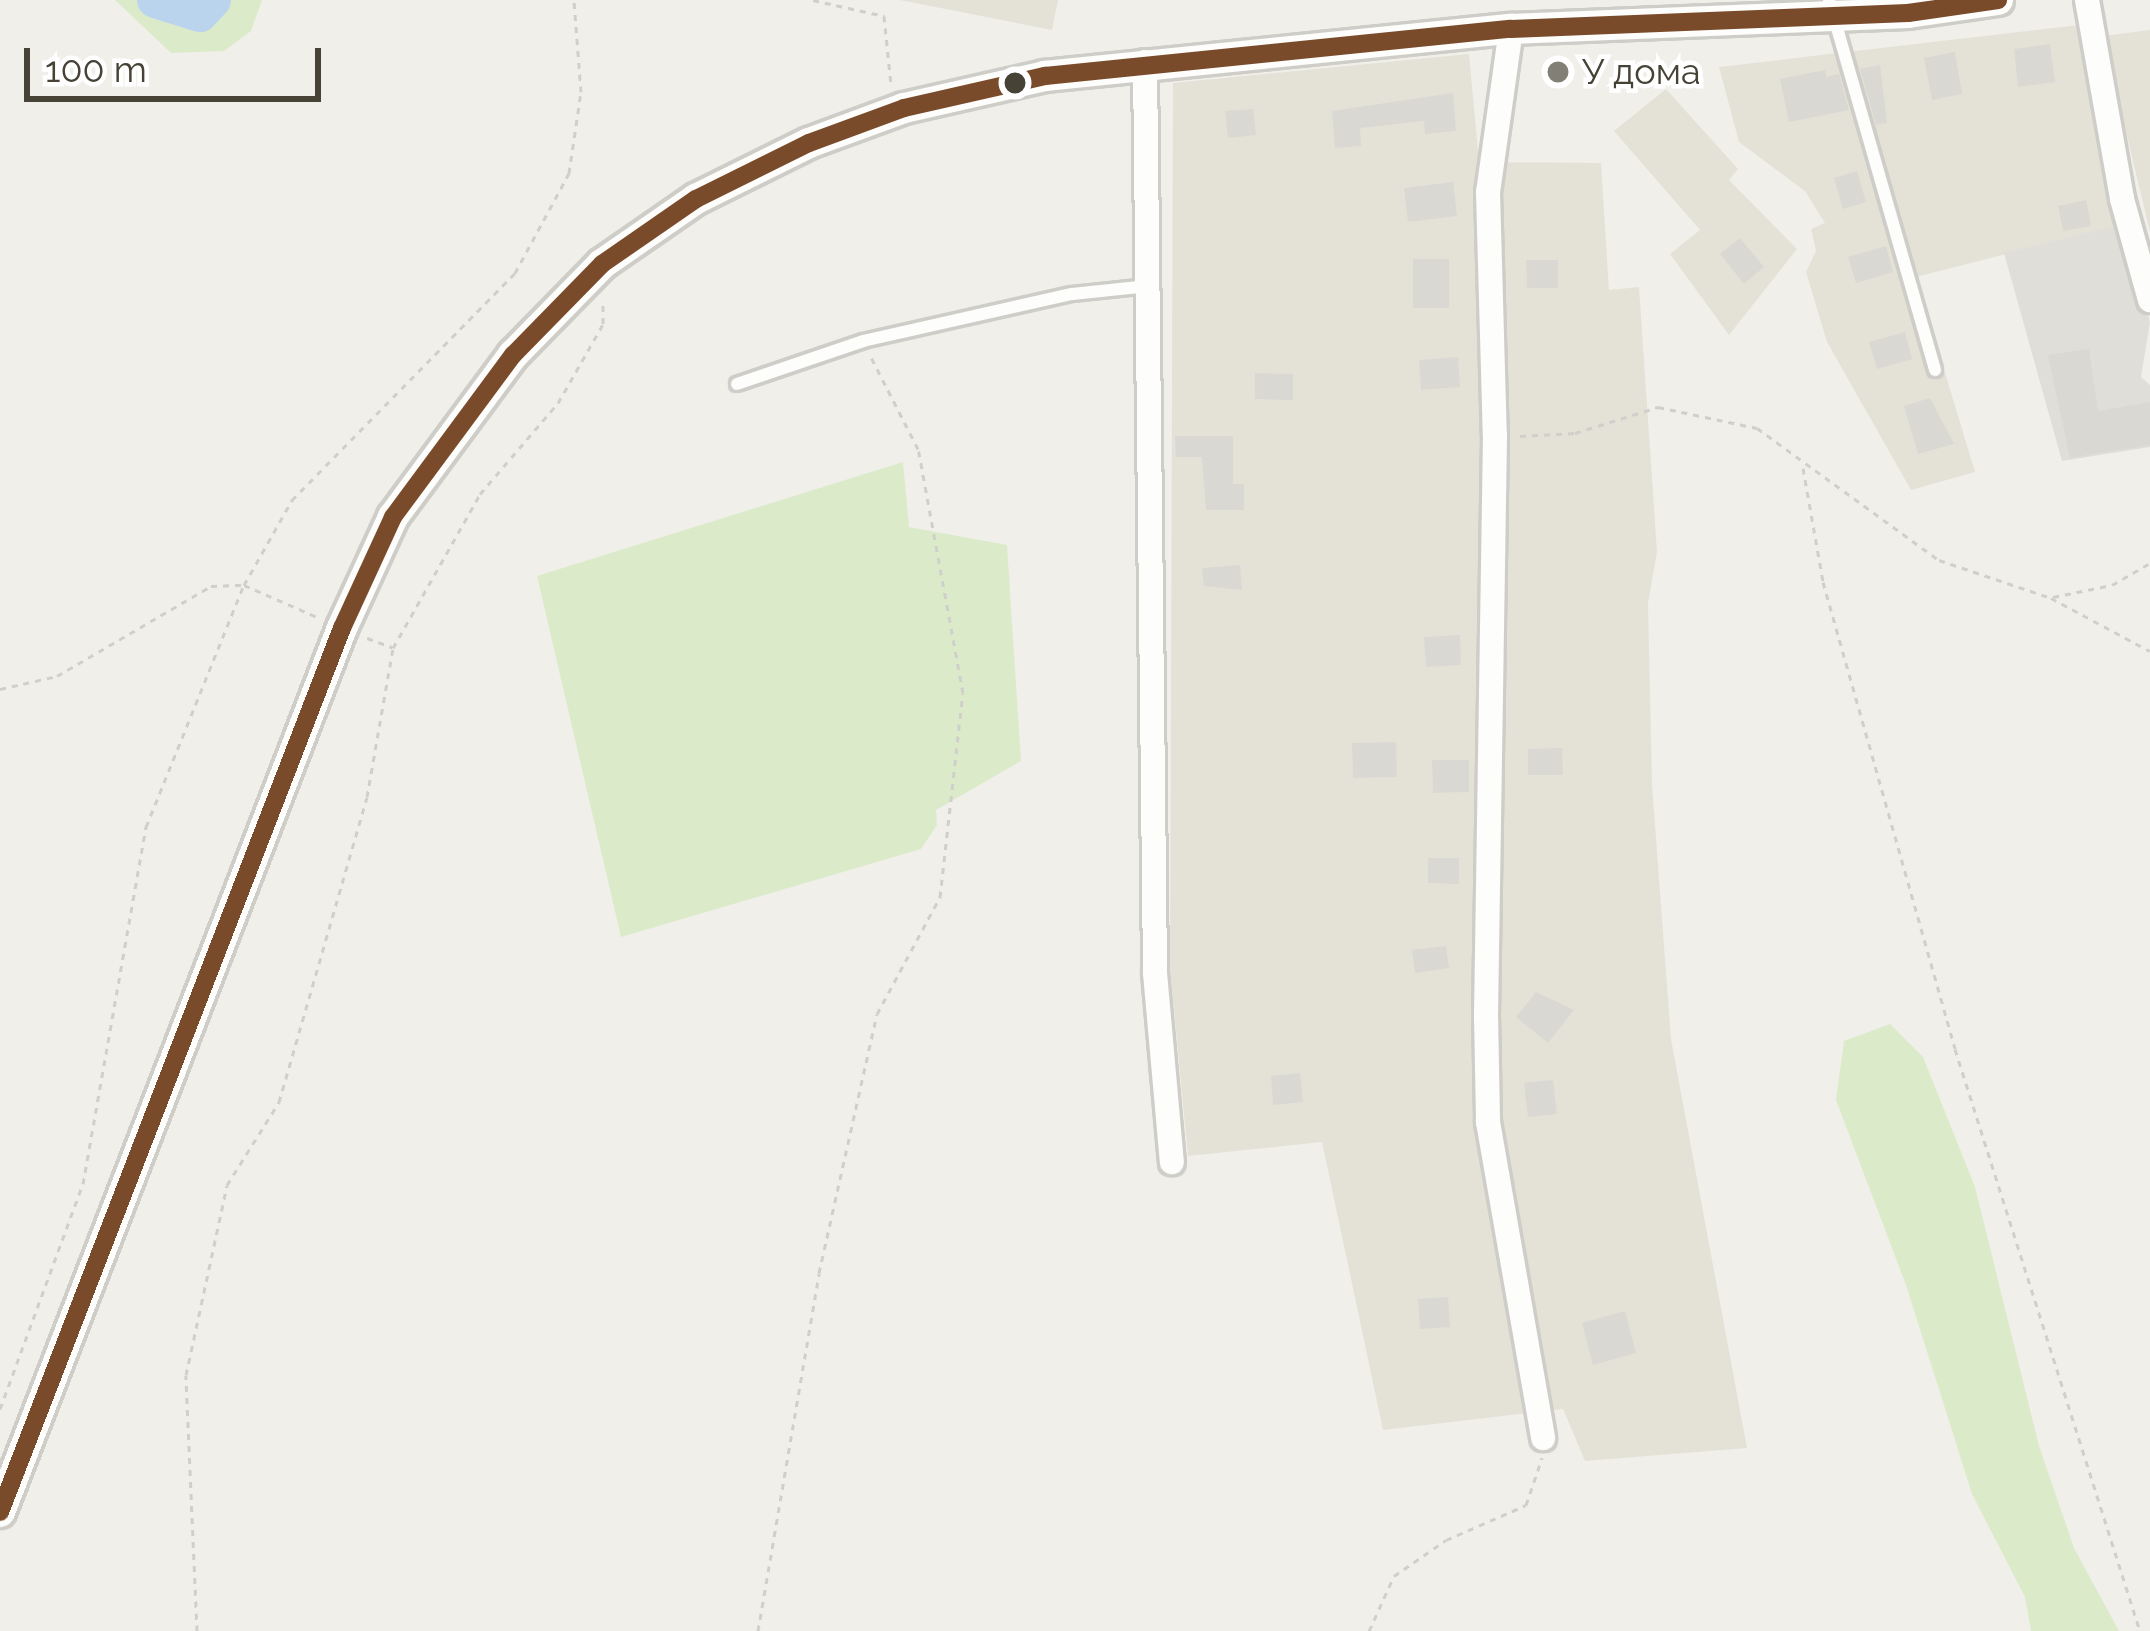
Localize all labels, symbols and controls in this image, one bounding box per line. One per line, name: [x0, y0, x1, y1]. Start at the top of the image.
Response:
scale bar: [30, 24, 327, 98]
text: 100 m: [45, 48, 147, 90]
place label: У дома: [1582, 50, 1701, 94]
marker: У дома: [1545, 59, 1571, 85]
unlabelled marker: [1004, 72, 1026, 94]

